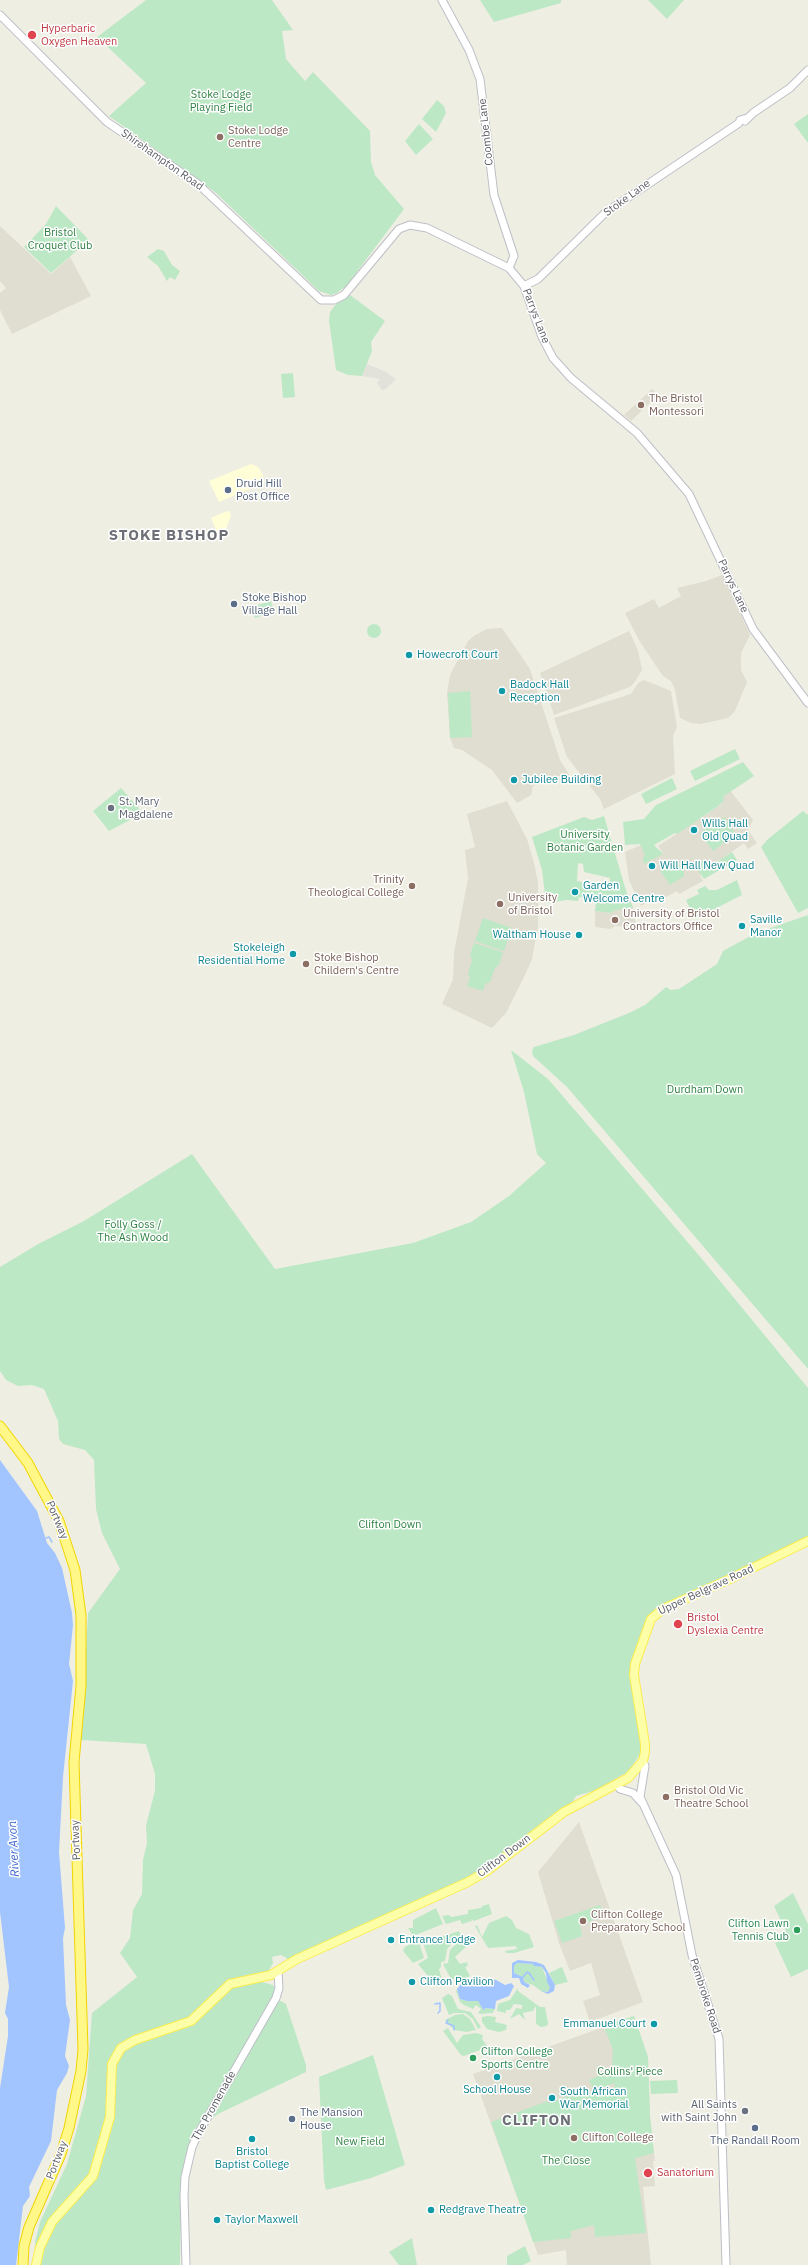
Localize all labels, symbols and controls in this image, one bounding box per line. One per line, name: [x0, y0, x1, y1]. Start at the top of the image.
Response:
place label: Hyperbaric Oxygen Heaven: [41, 22, 117, 48]
marker: Hyperbaric Oxygen Heaven: [26, 29, 38, 41]
park label: Stoke Lodge Playing Field: [190, 88, 252, 114]
street label: Coombe Lane: [476, 98, 496, 166]
place label: Stoke Lodge Centre: [228, 124, 288, 150]
street label: Shirehampton Road: [118, 127, 206, 193]
marker: Stoke Lodge Centre: [215, 132, 225, 142]
street label: Stoke Lane: [601, 177, 653, 219]
park label: Bristol Croquet Club: [28, 226, 92, 252]
street label: Parrys Lane: [520, 287, 552, 345]
place label: The Bristol Montessori: [649, 392, 704, 418]
marker: The Bristol Montessori: [636, 400, 646, 410]
place label: Druid Hill Post Office: [236, 477, 289, 503]
marker: Druid Hill Post Office: [223, 485, 233, 495]
district label: STOKE BISHOP: [109, 527, 229, 545]
street label: Parrys Lane: [715, 557, 751, 615]
place label: Stoke Bishop Village Hall: [242, 591, 307, 617]
marker: Stoke Bishop Village Hall: [229, 599, 239, 609]
place label: Howecroft Court: [417, 648, 498, 662]
marker: Howecroft Court: [404, 650, 414, 660]
place label: Badock Hall Reception: [510, 678, 569, 704]
marker: Badock Hall Reception: [497, 686, 507, 696]
place label: Jubilee Building: [522, 773, 601, 787]
marker: Jubilee Building: [509, 775, 519, 785]
place label: St. Mary Magdalene: [119, 795, 173, 821]
marker: St. Mary Magdalene: [106, 803, 116, 813]
place label: Wills Hall Old Quad: [702, 817, 748, 843]
marker: Wills Hall Old Quad: [689, 825, 699, 835]
park label: University Botanic Garden: [547, 828, 623, 854]
place label: Will Hall New Quad: [660, 859, 754, 873]
marker: Will Hall New Quad: [647, 861, 657, 871]
place label: Trinity Theological College: [308, 873, 404, 899]
place label: Garden Welcome Centre: [583, 879, 665, 905]
marker: Trinity Theological College: [407, 881, 417, 891]
marker: Garden Welcome Centre: [570, 887, 580, 897]
place label: University of Bristol: [508, 891, 557, 917]
marker: University of Bristol: [495, 899, 505, 909]
place label: University of Bristol Contractors Office: [623, 907, 719, 933]
place label: Saville Manor: [750, 913, 782, 939]
marker: University of Bristol Contractors Office: [610, 915, 620, 925]
marker: Saville Manor: [737, 921, 747, 931]
place label: Waltham House: [493, 928, 571, 942]
marker: Waltham House: [574, 930, 584, 940]
place label: Stokeleigh Residential Home: [198, 941, 285, 967]
marker: Stokeleigh Residential Home: [288, 949, 298, 959]
place label: Stoke Bishop Childern's Centre: [314, 951, 399, 977]
marker: Stoke Bishop Childern's Centre: [301, 959, 311, 969]
park label: Durdham Down: [667, 1083, 743, 1097]
park label: Folly Goss / The Ash Wood: [98, 1218, 168, 1244]
street label: Portway: [43, 1499, 71, 1541]
park label: Clifton Down: [358, 1518, 422, 1532]
street label: Upper Belgrave Road: [656, 1562, 756, 1618]
place label: Bristol Dyslexia Centre: [687, 1611, 764, 1637]
marker: Bristol Dyslexia Centre: [672, 1618, 684, 1630]
place label: Bristol Old Vic Theatre School: [674, 1784, 748, 1810]
marker: Bristol Old Vic Theatre School: [661, 1792, 671, 1802]
street label: Portway: [68, 1820, 84, 1860]
water label: River Avon: [5, 1821, 23, 1877]
street label: Clifton Down: [475, 1832, 533, 1880]
place label: Clifton College Preparatory School: [591, 1908, 685, 1934]
marker: Clifton College Preparatory School: [578, 1916, 588, 1926]
place label: Clifton Lawn Tennis Club: [728, 1917, 789, 1943]
marker: Clifton Lawn Tennis Club: [792, 1925, 802, 1935]
place label: Entrance Lodge: [399, 1933, 475, 1947]
marker: Entrance Lodge: [386, 1935, 396, 1945]
street label: Pembroke Road: [687, 1957, 723, 2035]
place label: Clifton Pavilion: [420, 1975, 494, 1989]
marker: Clifton Pavilion: [407, 1977, 417, 1987]
place label: Emmanuel Court: [563, 2017, 646, 2031]
marker: Emmanuel Court: [649, 2019, 659, 2029]
place label: Clifton College Sports Centre: [481, 2045, 553, 2071]
marker: Clifton College Sports Centre: [468, 2053, 478, 2063]
park label: Collins' Piece: [597, 2065, 663, 2079]
street label: The Promenade: [189, 2069, 239, 2143]
marker: School House: [492, 2072, 502, 2082]
place label: School House: [463, 2083, 531, 2097]
place label: South African War Memorial: [560, 2085, 629, 2111]
marker: South African War Memorial: [547, 2093, 557, 2103]
place label: All Saints with Saint John: [661, 2098, 737, 2124]
place label: The Mansion House: [300, 2106, 363, 2132]
marker: All Saints with Saint John: [740, 2106, 750, 2116]
district label: CLIFTON: [502, 2112, 572, 2130]
marker: The Mansion House: [287, 2114, 297, 2124]
marker: The Randall Room: [750, 2123, 760, 2133]
place label: Clifton College: [582, 2131, 654, 2145]
marker: Clifton College: [569, 2133, 579, 2143]
marker: Bristol Baptist College: [247, 2134, 257, 2144]
place label: The Randall Room: [710, 2134, 800, 2148]
park label: New Field: [335, 2135, 385, 2149]
street label: Portway: [44, 2139, 70, 2181]
place label: Bristol Baptist College: [215, 2145, 289, 2171]
park label: The Close: [542, 2154, 590, 2168]
place label: Sanatorium: [657, 2166, 714, 2180]
marker: Sanatorium: [642, 2167, 654, 2179]
place label: Redgrave Theatre: [439, 2203, 526, 2217]
marker: Redgrave Theatre: [426, 2205, 436, 2215]
place label: Taylor Maxwell: [225, 2213, 298, 2227]
marker: Taylor Maxwell: [212, 2215, 222, 2225]

